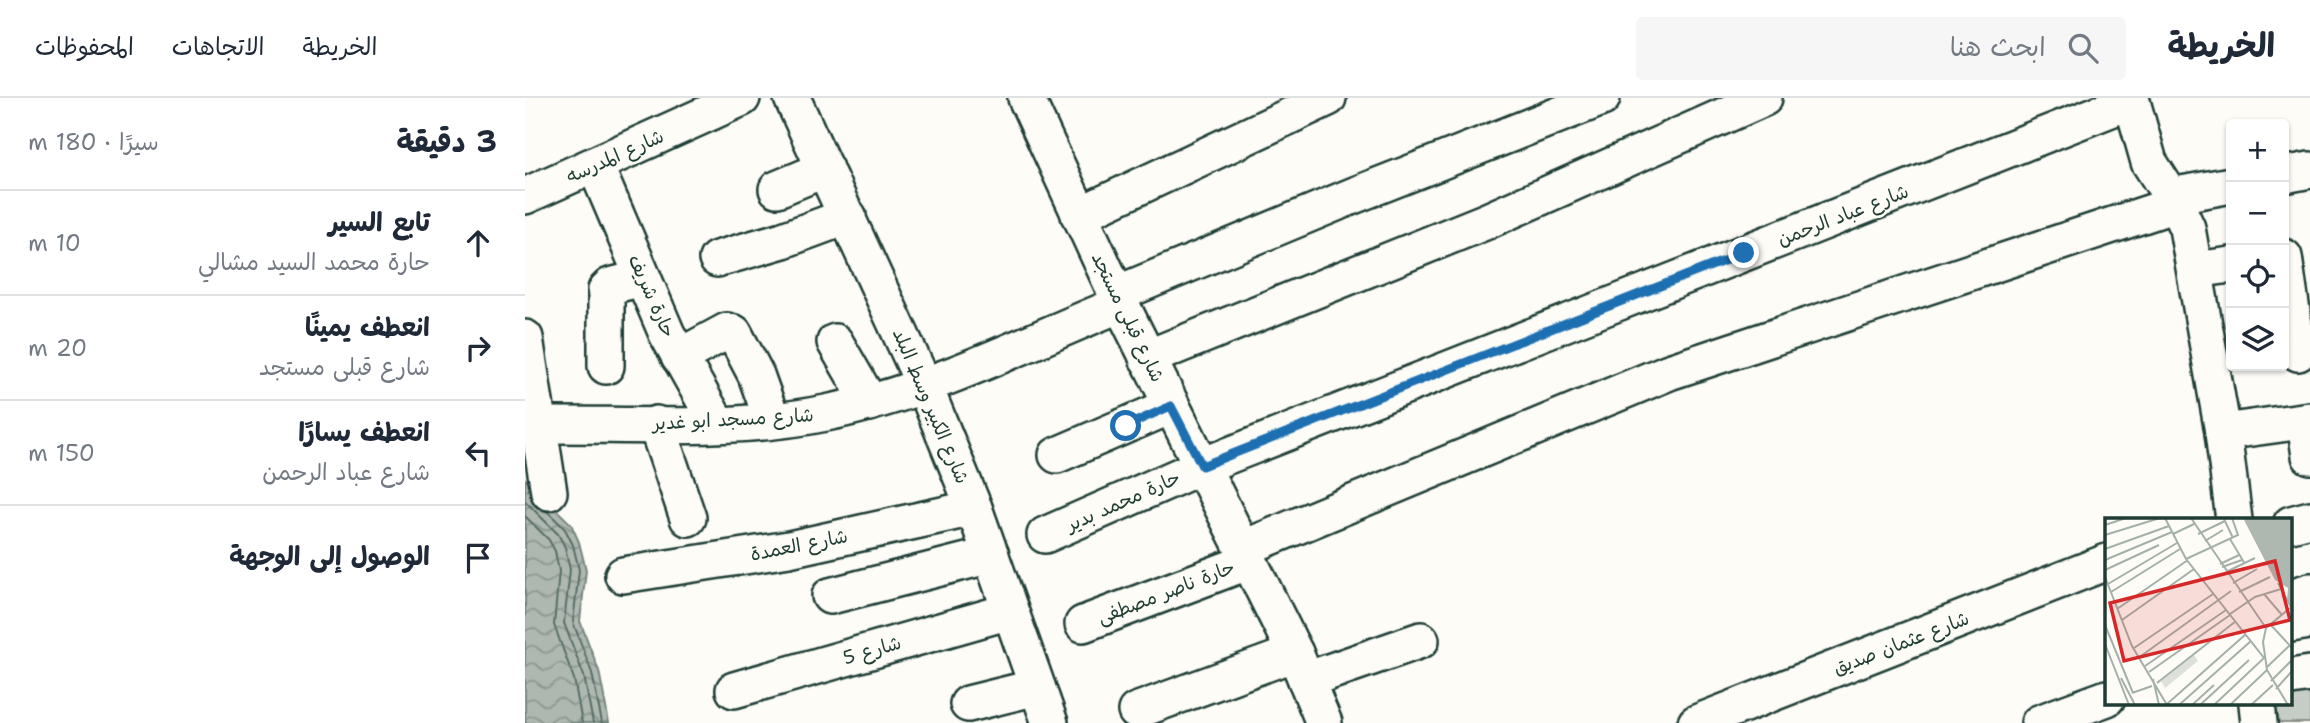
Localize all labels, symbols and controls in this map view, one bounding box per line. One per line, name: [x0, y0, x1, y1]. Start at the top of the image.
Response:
search box: [1636, 17, 2126, 80]
text: الخريطة: [2168, 23, 2275, 68]
text: ابحث هنا: [1950, 29, 2046, 64]
icon: search: [2064, 29, 2102, 67]
text: المحفوظات: [35, 31, 134, 63]
text: الاتجاهات: [172, 31, 265, 63]
text: الخريطة: [303, 31, 377, 63]
map controls: [2226, 119, 2289, 371]
button: +: [2226, 119, 2289, 182]
text: 3 دقيقة: [396, 121, 497, 162]
street label: شارع المدرسه: [562, 123, 668, 190]
text: سيرًا · 180 m: [28, 127, 159, 157]
street label: شارع عباد الرحمن: [1774, 178, 1913, 252]
button: −: [2226, 182, 2289, 245]
text: تابع السير: [328, 204, 430, 239]
icon: ahead: [459, 224, 497, 262]
text: 10 m: [28, 228, 81, 258]
route end: [1728, 237, 1759, 268]
button: locate: [2226, 245, 2289, 308]
text: حارة محمد السيد مشالي: [198, 247, 430, 277]
street label: شارع قبلى مستجد: [1085, 248, 1170, 386]
street label: حارة شريف: [623, 251, 681, 341]
button: layers: [2226, 308, 2289, 371]
text: انعطف يمينًا: [305, 309, 430, 344]
street label: شارع الكبير وسط البلد: [886, 325, 975, 488]
icon: right: [459, 329, 497, 367]
text: 20 m: [28, 333, 87, 363]
text: شارع قبلى مستجد: [259, 352, 430, 382]
street label: شارع مسجد ابو غدير: [650, 402, 814, 437]
route start: [1110, 410, 1141, 441]
text: انعطف يسارًا: [298, 414, 430, 449]
icon: left: [459, 434, 497, 472]
text: 150 m: [28, 438, 95, 468]
text: شارع عباد الرحمن: [262, 457, 430, 487]
street label: حارة محمد بدير: [1060, 465, 1184, 538]
inset map: [2105, 518, 2293, 706]
street label: شارع العمدة: [748, 523, 850, 568]
text: الوصول إلى الوجهة: [229, 538, 430, 573]
icon: arrive: [459, 539, 497, 577]
street label: حارة ناصر مصطفى: [1094, 554, 1238, 630]
street label: شارع عثمان صديق: [1829, 606, 1973, 681]
street label: شارع 5: [840, 630, 904, 671]

